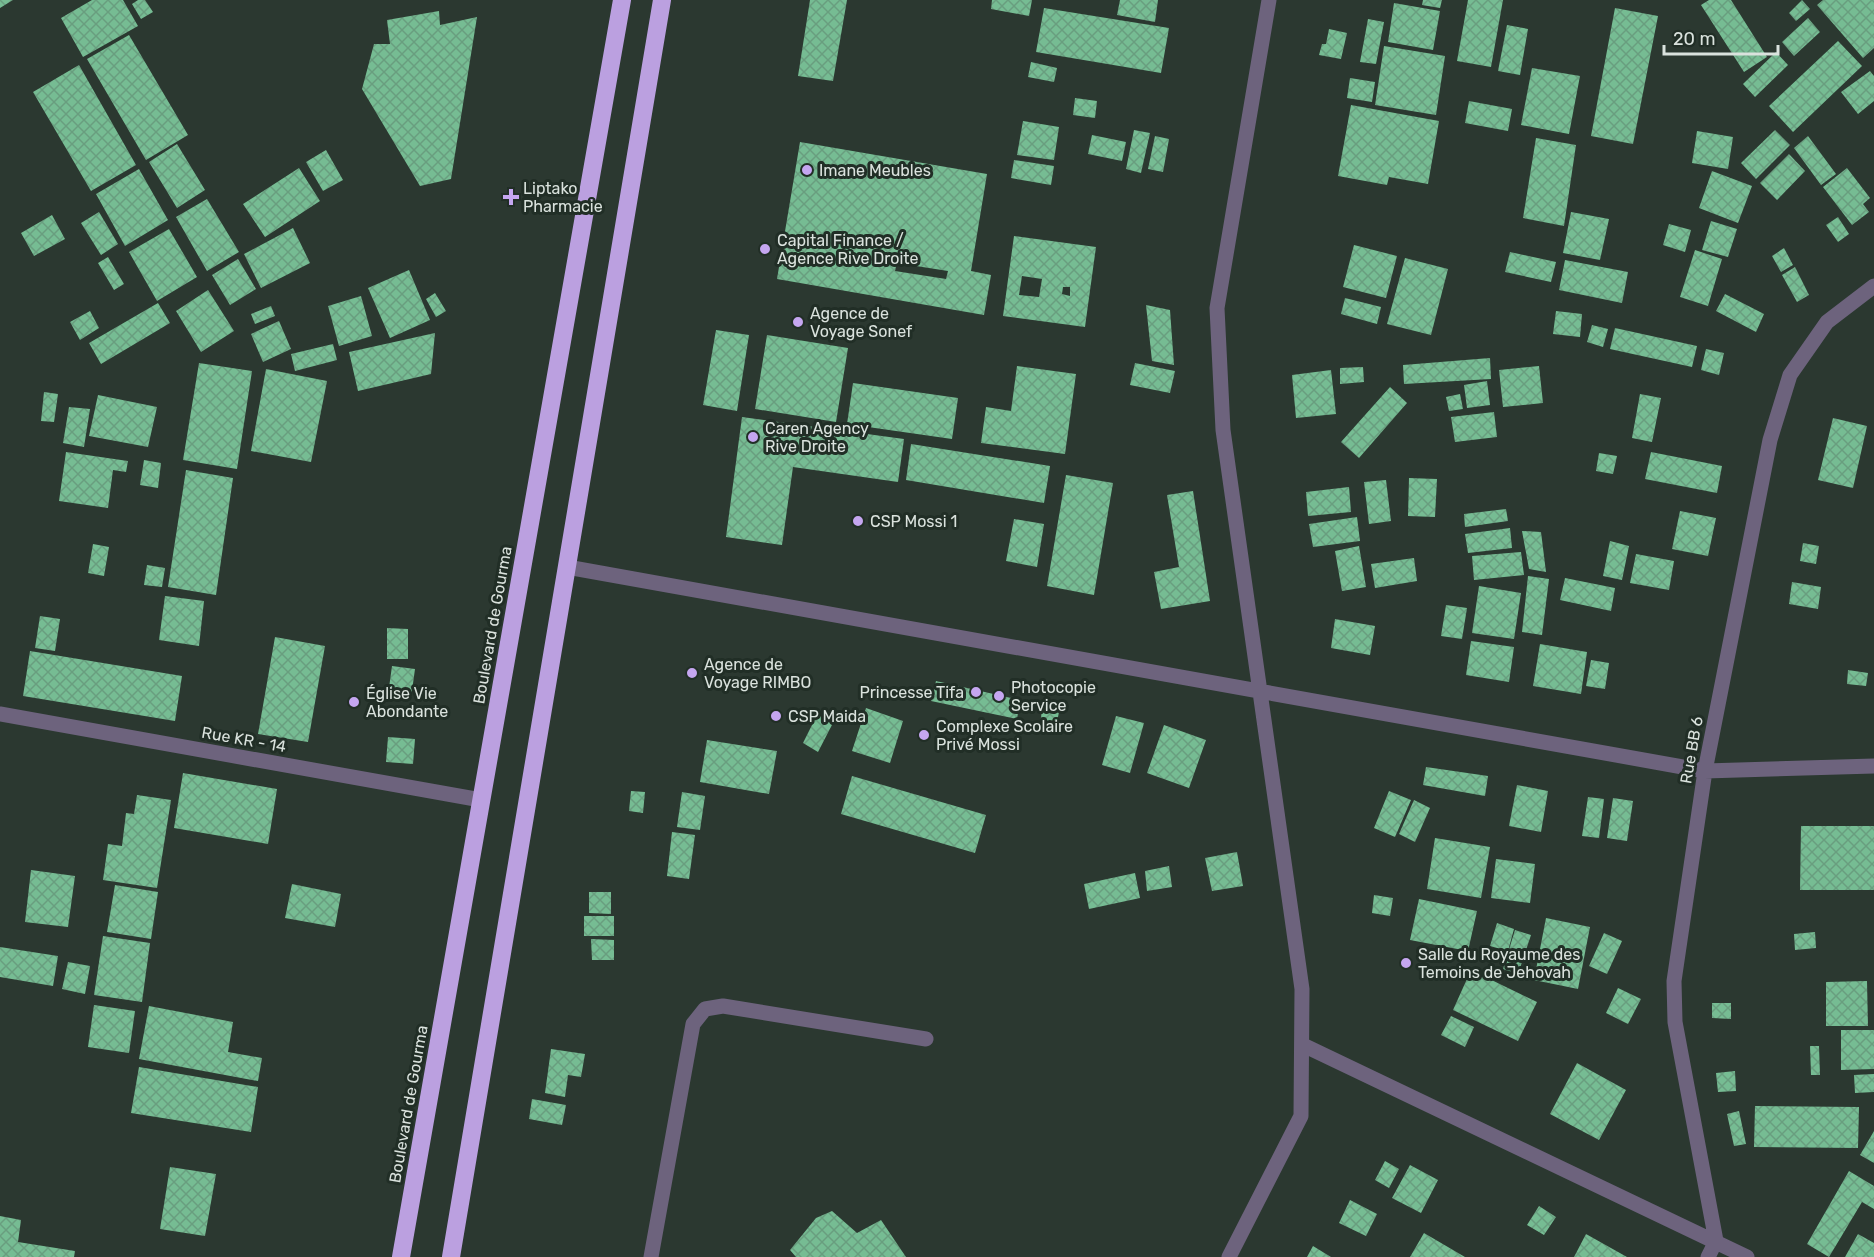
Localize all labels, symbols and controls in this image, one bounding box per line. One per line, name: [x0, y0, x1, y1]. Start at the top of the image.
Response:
scale bar: [1664, 18, 1778, 56]
text: 20 m: [1673, 28, 1715, 50]
place label: Imane Meubles: [819, 161, 931, 180]
marker: Imane Meubles: [800, 163, 814, 177]
place label: Liptako Pharmacie: [523, 179, 603, 216]
marker: Liptako Pharmacie: [504, 190, 518, 204]
place label: Capital Finance / Agence Rive Droite: [777, 231, 919, 268]
marker: Capital Finance / Agence Rive Droite: [758, 242, 772, 256]
place label: Agence de Voyage Sonef: [810, 304, 913, 341]
marker: Agence de Voyage Sonef: [791, 315, 805, 329]
place label: Caren Agency Rive Droite: [765, 419, 869, 456]
marker: Caren Agency Rive Droite: [746, 430, 760, 444]
place label: CSP Mossi 1: [870, 512, 957, 531]
marker: CSP Mossi 1: [851, 514, 865, 528]
street label: Boulevard de Gourma: [469, 545, 516, 706]
place label: Agence de Voyage RIMBO: [704, 655, 811, 692]
marker: Agence de Voyage RIMBO: [685, 666, 699, 680]
place label: Photocopie Service: [1011, 678, 1096, 715]
place label: Princesse Tifa: [860, 683, 964, 702]
place label: Église Vie Abondante: [366, 684, 448, 721]
marker: Princesse Tifa: [969, 685, 983, 699]
marker: Photocopie Service: [992, 689, 1006, 703]
marker: Église Vie Abondante: [347, 695, 361, 709]
place label: CSP Maida: [788, 707, 866, 726]
marker: CSP Maida: [769, 709, 783, 723]
street label: Rue BB 6: [1676, 715, 1707, 785]
place label: Complexe Scolaire Privé Mossi: [936, 717, 1073, 754]
street label: Rue KR - 14: [200, 723, 288, 756]
marker: Complexe Scolaire Privé Mossi: [917, 728, 931, 742]
place label: Salle du Royaume des Temoins de Jehovah: [1418, 945, 1581, 982]
marker: Salle du Royaume des Temoins de Jehovah: [1399, 956, 1413, 970]
street label: Boulevard de Gourma: [385, 1024, 432, 1185]

